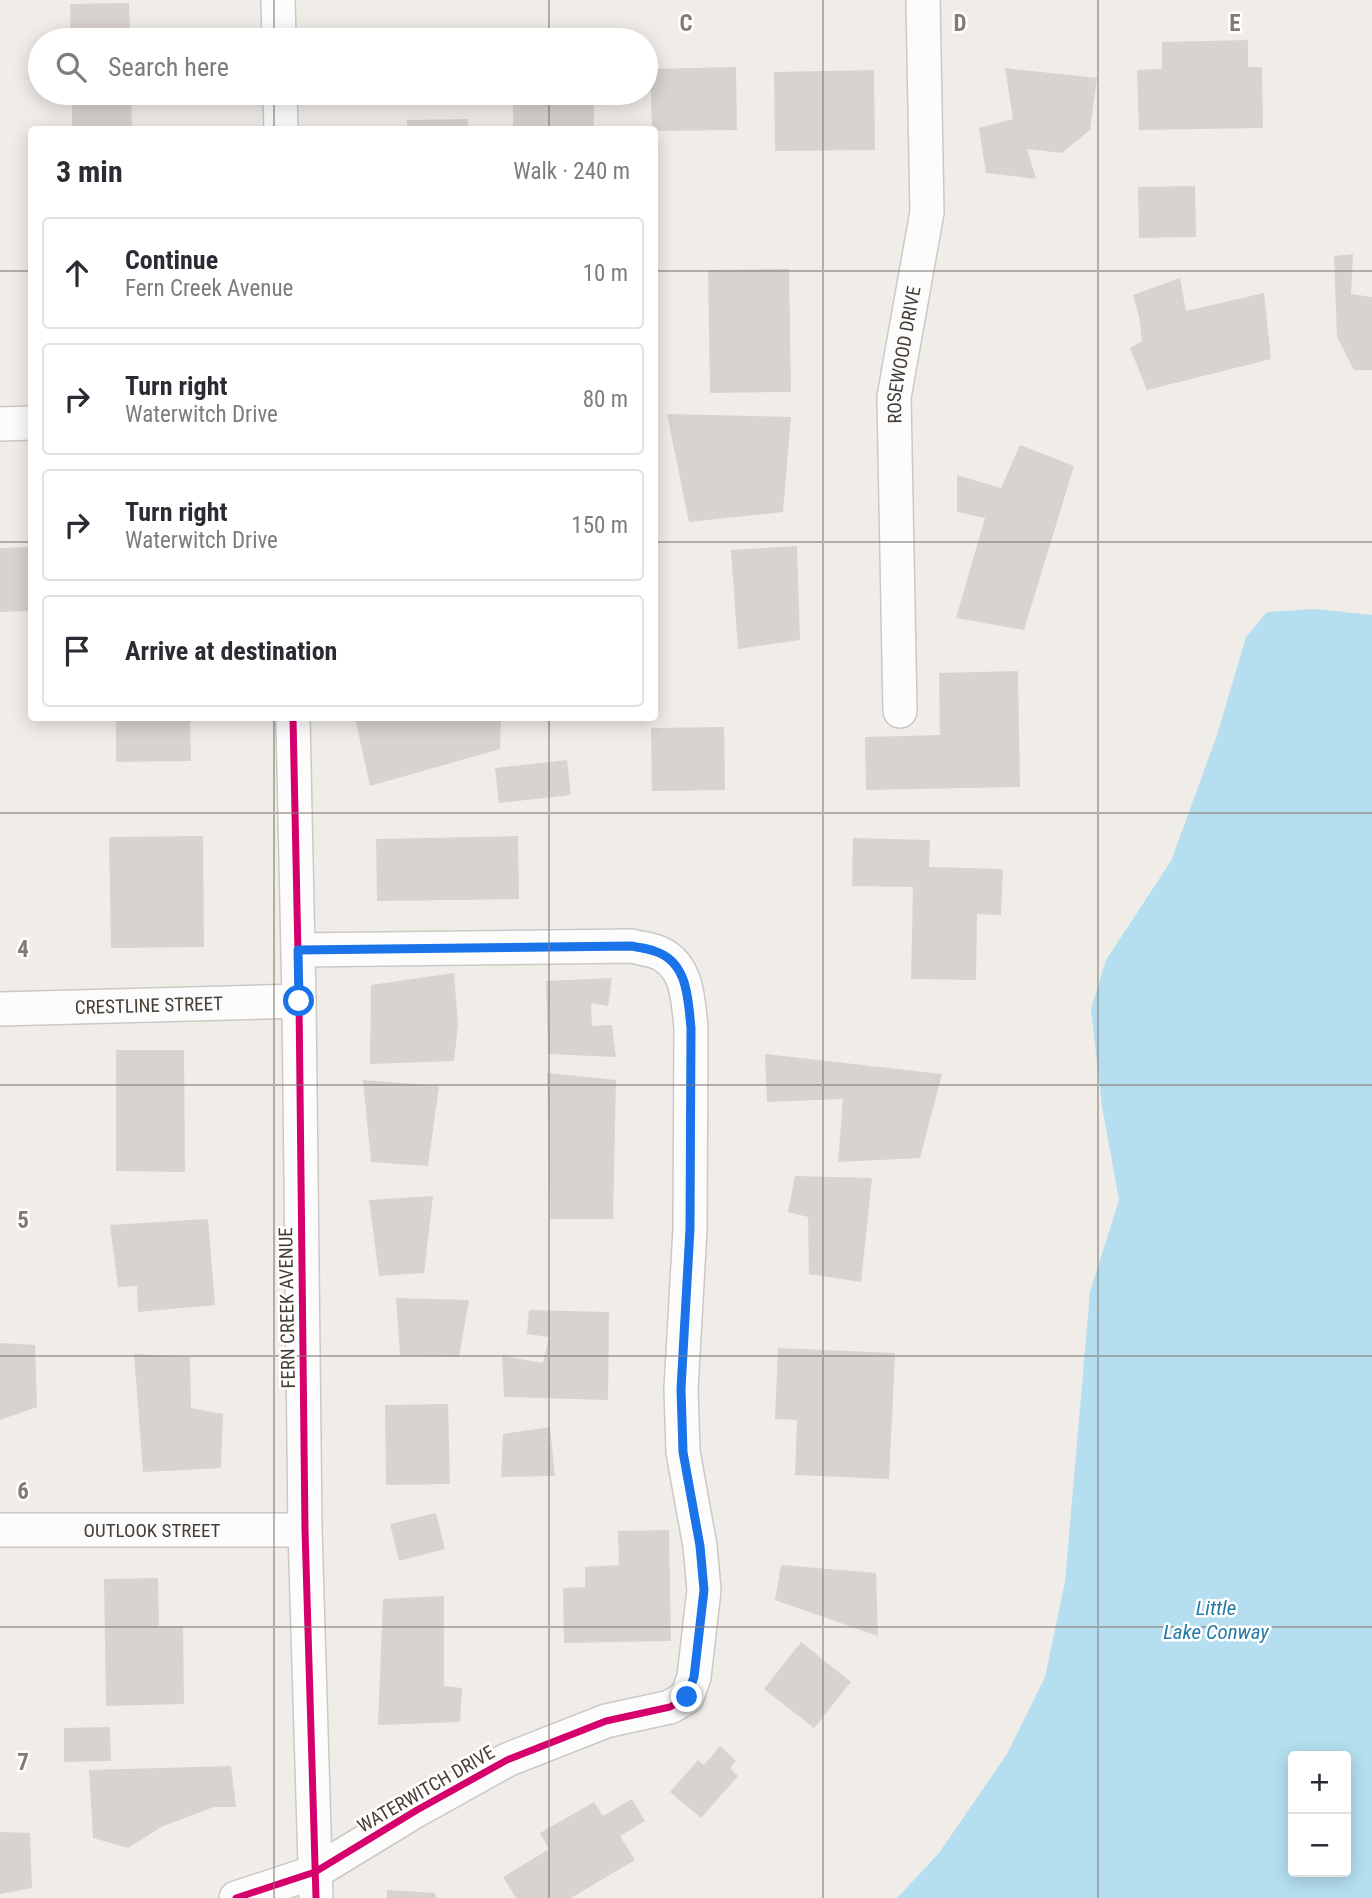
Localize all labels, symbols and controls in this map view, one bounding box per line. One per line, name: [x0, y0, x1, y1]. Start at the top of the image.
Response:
text: C: [679, 10, 693, 37]
text: D: [954, 10, 967, 37]
text: E: [1229, 10, 1241, 37]
search box: [28, 28, 658, 105]
icon: search: [52, 48, 90, 86]
text: Search here: [108, 52, 229, 82]
text: 3 min: [56, 154, 123, 189]
text: Walk · 240 m: [513, 158, 630, 185]
text: Continue: [125, 245, 218, 275]
icon: ahead: [58, 254, 96, 292]
text: 10 m: [583, 260, 628, 287]
text: Fern Creek Avenue: [125, 275, 293, 302]
street label: ROSEWOOD DRIVE: [882, 284, 925, 424]
text: Turn right: [125, 371, 227, 401]
icon: right: [58, 380, 96, 418]
text: 80 m: [583, 386, 628, 413]
text: Waterwitch Drive: [125, 401, 278, 428]
text: Turn right: [125, 497, 227, 527]
icon: right: [58, 506, 96, 544]
text: 150 m: [571, 512, 628, 539]
text: Waterwitch Drive: [125, 527, 278, 554]
icon: arrive: [58, 632, 96, 670]
text: Arrive at destination: [125, 636, 337, 666]
text: 4: [17, 936, 29, 963]
route start: [283, 985, 314, 1016]
street label: CRESTLINE STREET: [75, 992, 223, 1018]
text: 5: [17, 1207, 29, 1234]
street label: FERN CREEK AVENUE: [274, 1227, 300, 1389]
text: 6: [17, 1478, 29, 1505]
street label: OUTLOOK STREET: [84, 1519, 221, 1542]
water label: Little Lake Conway: [1163, 1596, 1269, 1644]
route end: [671, 1681, 702, 1712]
street label: WATERWITCH DRIVE: [353, 1740, 499, 1838]
text: 7: [17, 1749, 29, 1776]
map controls: [1288, 1751, 1351, 1877]
button: +: [1288, 1751, 1351, 1814]
button: −: [1288, 1814, 1351, 1877]

